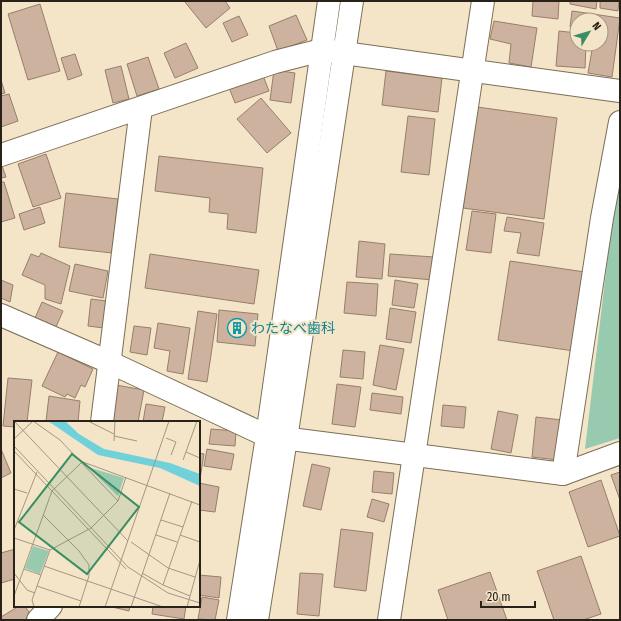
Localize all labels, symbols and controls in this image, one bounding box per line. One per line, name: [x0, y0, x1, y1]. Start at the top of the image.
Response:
north arrow: [569, 12, 609, 52]
text: N: [589, 20, 604, 33]
building icon: わたなべ歯科: [226, 317, 248, 339]
place label: わたなべ歯科: [251, 320, 335, 337]
inset map: [14, 421, 200, 607]
scale bar: [481, 583, 535, 609]
text: 20 m: [487, 590, 511, 604]

